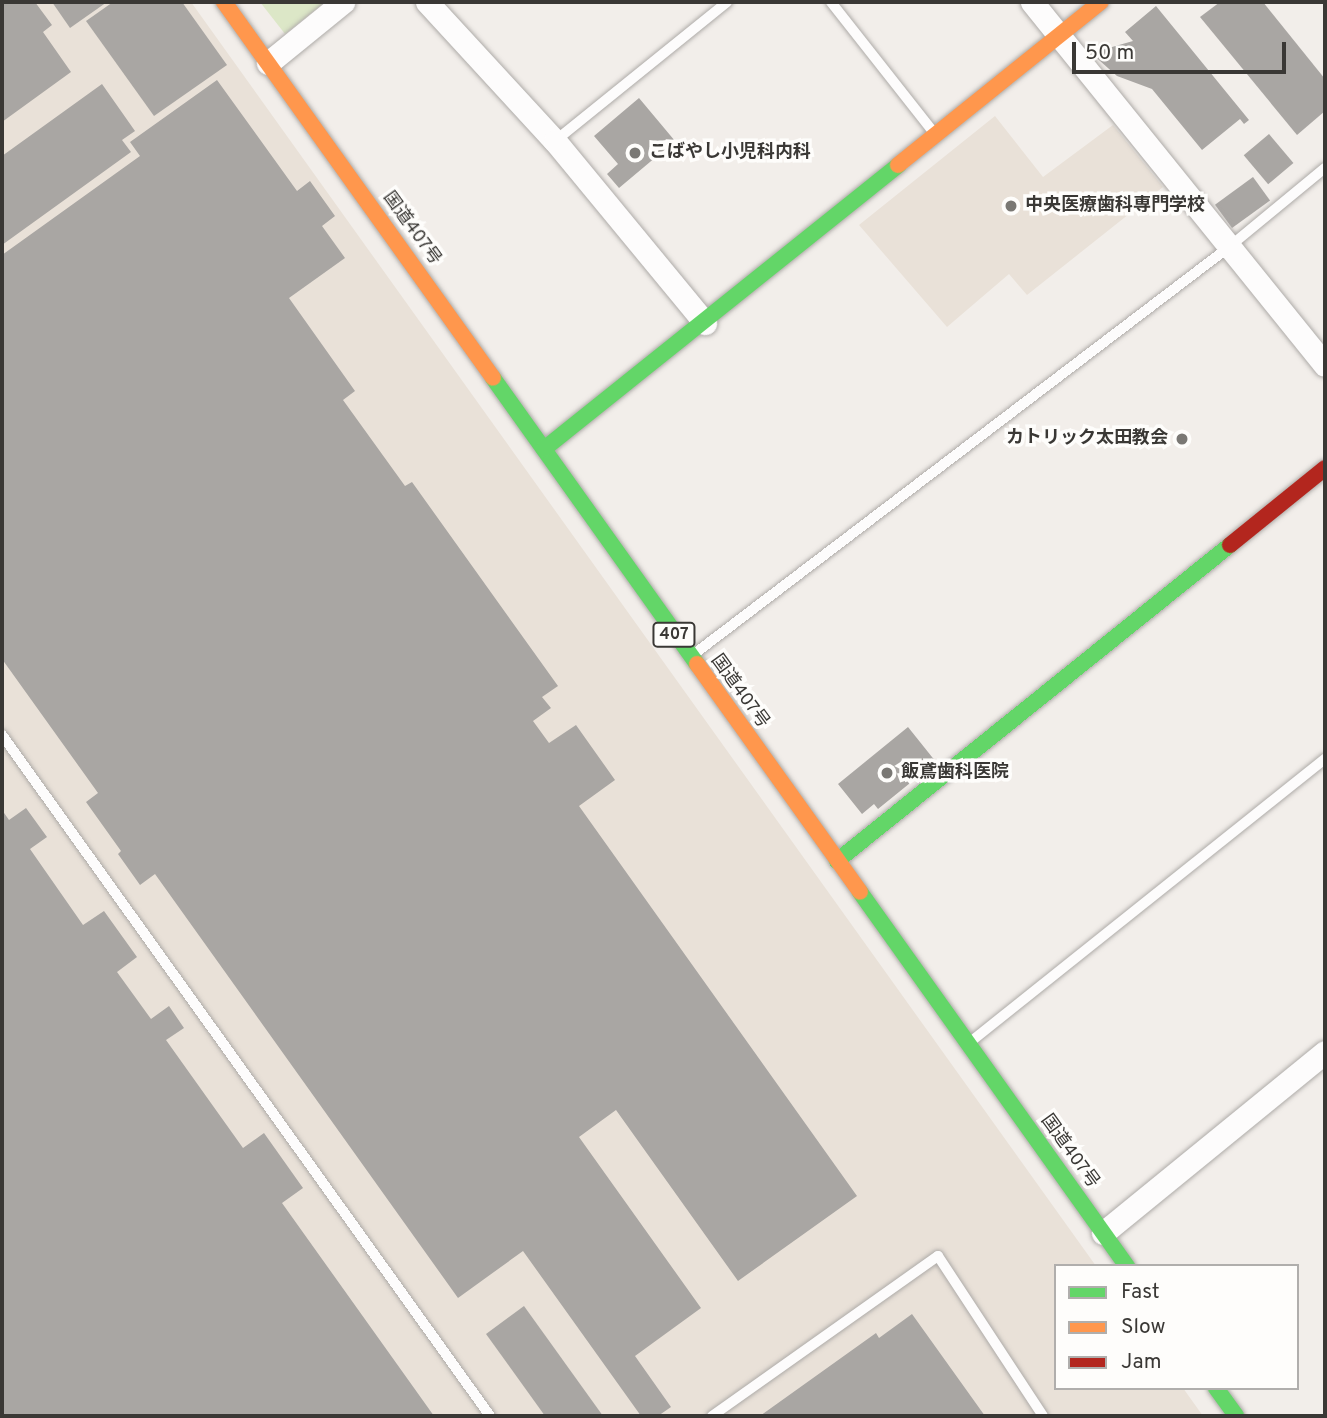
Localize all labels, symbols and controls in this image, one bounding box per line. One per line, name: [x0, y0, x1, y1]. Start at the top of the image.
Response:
scale bar: [1075, 28, 1288, 72]
text: 50 m: [1085, 40, 1134, 67]
place label: こばやし小児科内科: [649, 142, 811, 164]
marker: こばやし小児科内科: [627, 145, 643, 161]
street label: 国道407号: [377, 188, 445, 270]
place label: 中央医療歯科専門学校: [1025, 195, 1205, 217]
marker: 中央医療歯科専門学校: [1003, 198, 1019, 214]
place label: カトリック太田教会: [1006, 428, 1168, 450]
marker: カトリック太田教会: [1174, 431, 1190, 447]
road number: 407: [651, 622, 697, 648]
street label: 国道407号: [705, 651, 773, 733]
place label: 飯鳶歯科医院: [901, 762, 1009, 784]
marker: 飯鳶歯科医院: [879, 765, 895, 781]
street label: 国道407号: [1035, 1111, 1103, 1193]
legend: [1054, 1264, 1299, 1390]
text: Fast: [1121, 1279, 1160, 1306]
text: Slow: [1121, 1314, 1166, 1341]
text: Jam: [1121, 1349, 1162, 1376]

